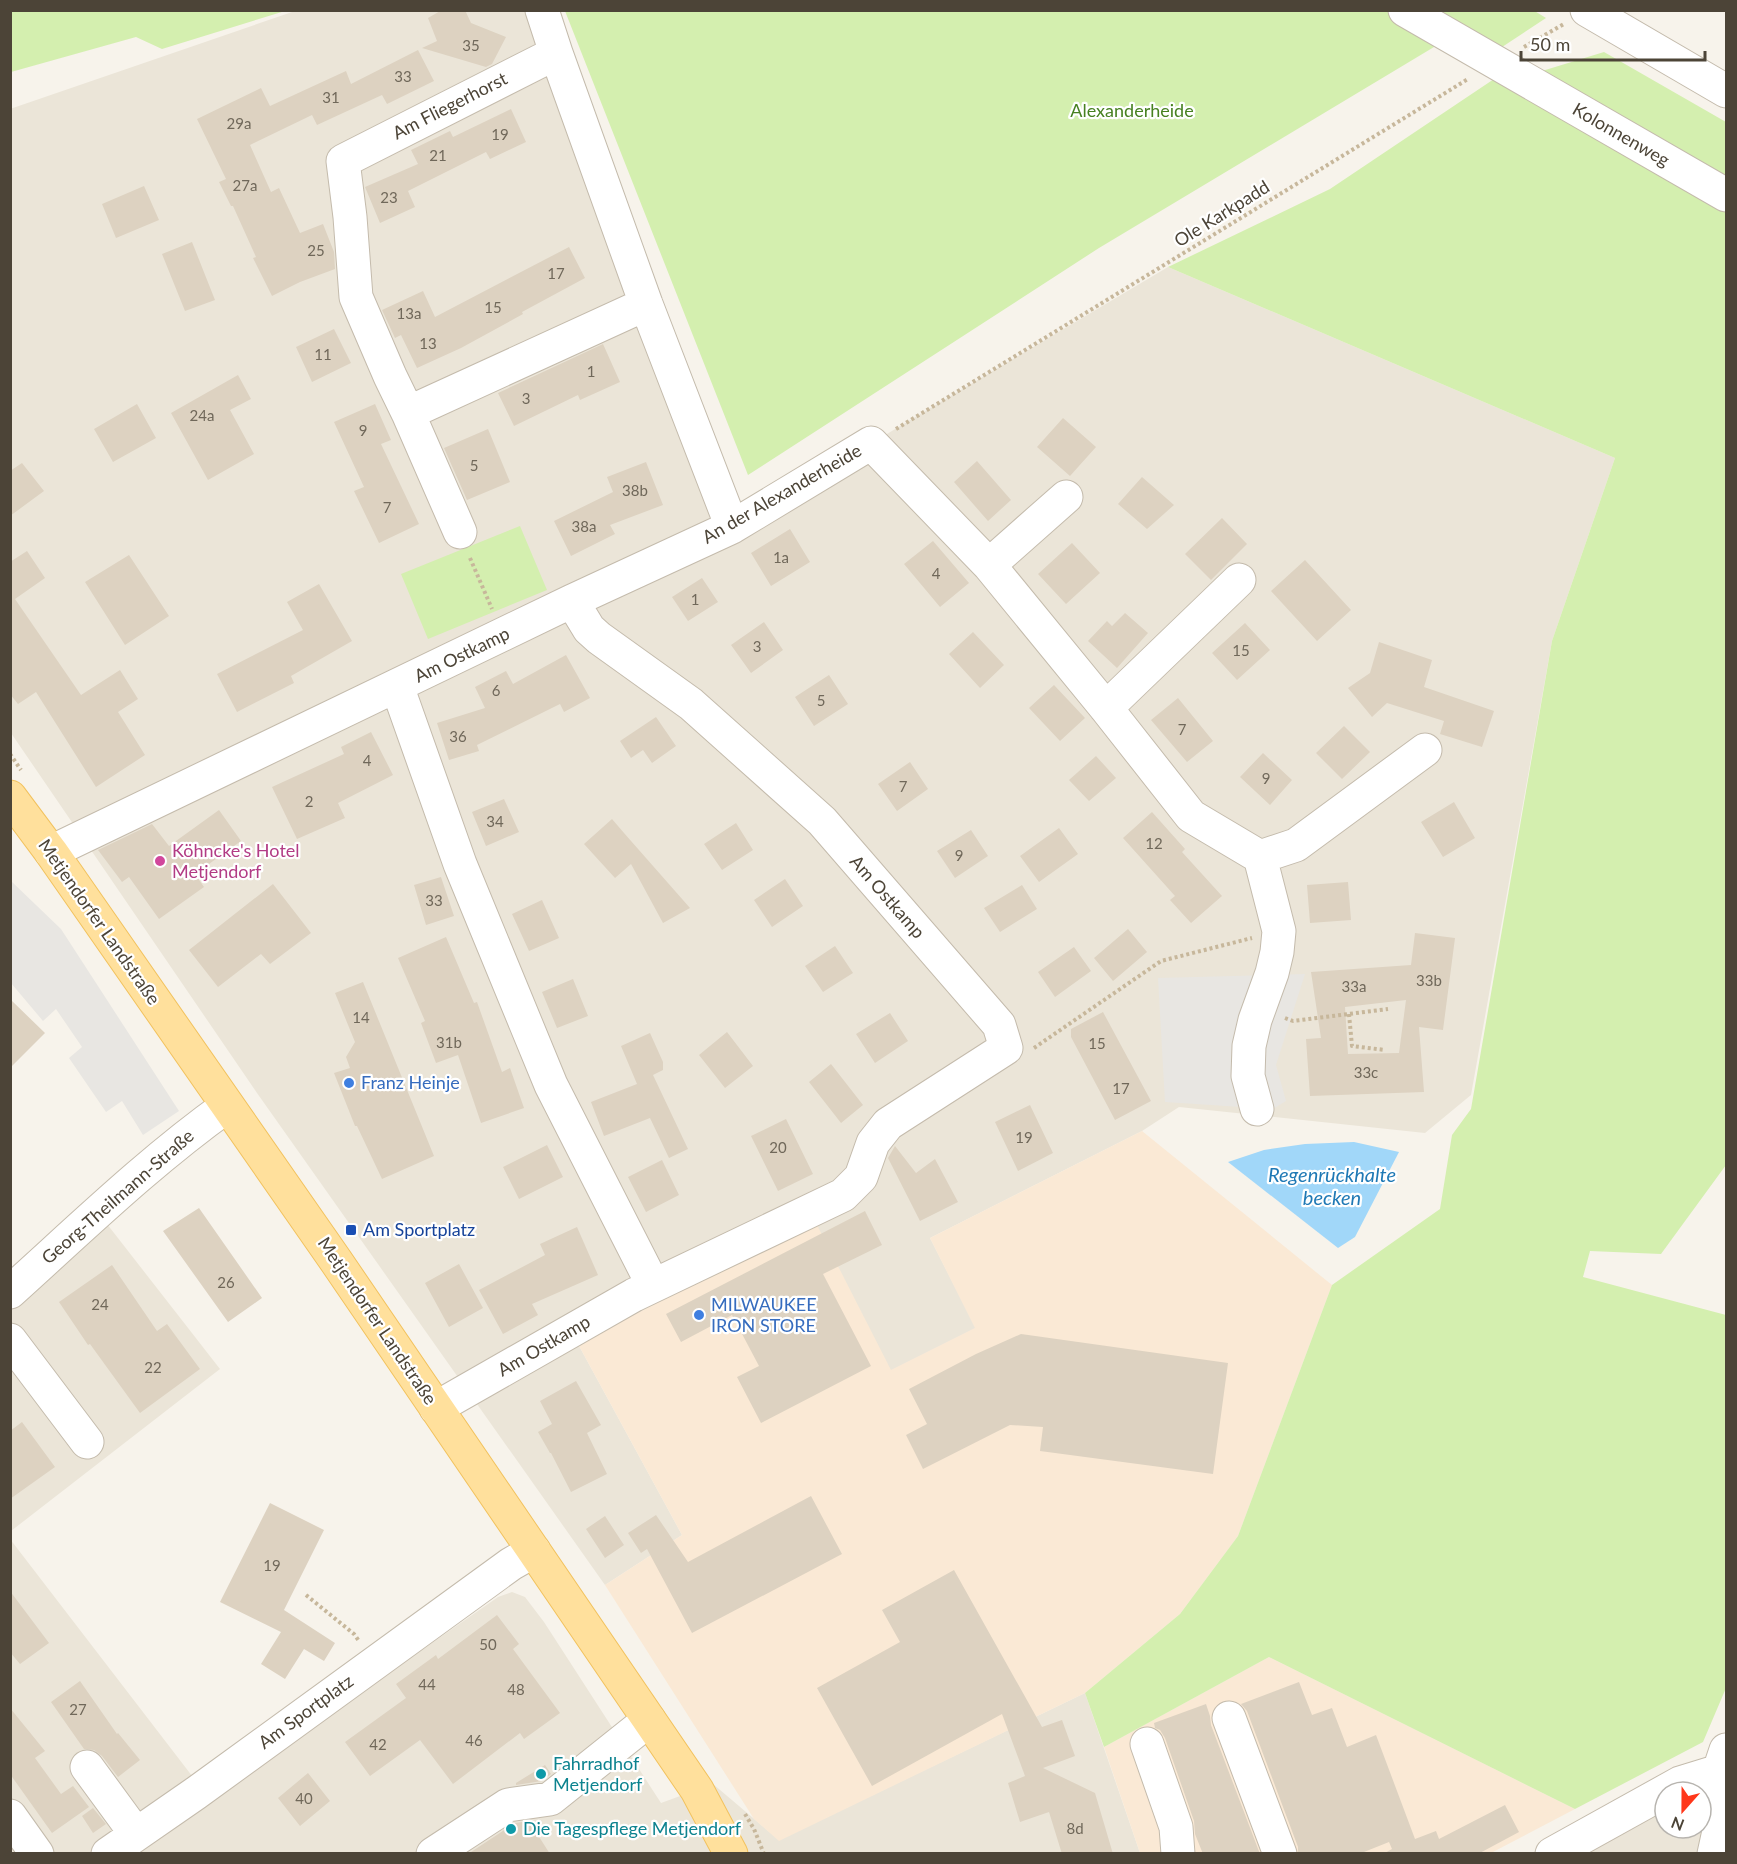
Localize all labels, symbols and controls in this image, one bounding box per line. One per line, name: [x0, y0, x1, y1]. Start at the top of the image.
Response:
scale bar: [1521, 24, 1706, 62]
text: 50 m: [1530, 33, 1570, 55]
house number: 35: [462, 36, 480, 54]
street label: Am Fliegerhorst: [388, 66, 511, 143]
house number: 33: [394, 67, 412, 85]
house number: 31: [322, 88, 340, 106]
street label: Kolonnenweg: [1569, 98, 1674, 171]
park label: Alexanderheide: [1070, 99, 1194, 121]
house number: 29a: [227, 114, 251, 132]
house number: 19: [491, 125, 509, 143]
house number: 21: [429, 146, 447, 164]
street label: Ole Karkpadd: [1170, 175, 1273, 251]
house number: 27a: [233, 176, 257, 194]
house number: 23: [380, 188, 398, 206]
house number: 25: [307, 241, 325, 259]
house number: 17: [547, 264, 565, 282]
house number: 15: [484, 298, 502, 316]
house number: 13a: [397, 304, 421, 322]
house number: 13: [419, 334, 437, 352]
house number: 11: [314, 345, 332, 363]
house number: 1: [587, 362, 595, 380]
house number: 3: [522, 389, 530, 407]
house number: 24a: [190, 406, 214, 424]
house number: 9: [359, 421, 367, 439]
street label: An der Alexanderheide: [698, 439, 865, 548]
house number: 5: [470, 456, 478, 474]
house number: 38b: [622, 481, 648, 499]
house number: 7: [383, 498, 392, 516]
house number: 38a: [572, 517, 596, 535]
house number: 1a: [773, 548, 789, 566]
house number: 4: [932, 564, 941, 582]
house number: 1: [691, 590, 699, 608]
street label: Am Ostkamp: [410, 622, 513, 687]
house number: 3: [753, 637, 761, 655]
house number: 15: [1232, 641, 1250, 659]
house number: 6: [492, 681, 501, 699]
house number: 5: [817, 691, 825, 709]
house number: 7: [1178, 720, 1187, 738]
house number: 36: [449, 727, 467, 745]
house number: 4: [363, 751, 372, 769]
house number: 9: [1262, 769, 1270, 787]
house number: 7: [899, 777, 908, 795]
house number: 2: [305, 792, 313, 810]
house number: 34: [486, 812, 504, 830]
street label: Metjendorfer Landstraße: [34, 834, 165, 1009]
house number: 12: [1145, 834, 1163, 852]
place label: Köhncke's Hotel Metjendorf: [172, 839, 300, 882]
house number: 9: [955, 846, 963, 864]
street label: Am Ostkamp: [846, 850, 930, 942]
marker: Köhncke's Hotel Metjendorf: [153, 854, 167, 868]
house number: 33: [425, 891, 443, 909]
house number: 33b: [1416, 971, 1442, 989]
house number: 33a: [1342, 977, 1366, 995]
house number: 14: [352, 1008, 370, 1026]
house number: 31b: [436, 1033, 462, 1051]
house number: 15: [1088, 1034, 1106, 1052]
house number: 33c: [1354, 1063, 1378, 1081]
place label: Franz Heinje: [361, 1071, 460, 1093]
marker: Franz Heinje: [342, 1076, 356, 1090]
house number: 17: [1112, 1079, 1130, 1097]
street label: Georg-Theilmann-Straße: [37, 1124, 198, 1268]
house number: 19: [1015, 1128, 1033, 1146]
house number: 20: [769, 1138, 787, 1156]
water label: Regenrückhalte becken: [1268, 1162, 1396, 1209]
place label: Am Sportplatz: [363, 1218, 475, 1240]
marker: Am Sportplatz: [344, 1223, 358, 1237]
street label: Metjendorfer Landstraße: [314, 1233, 442, 1408]
house number: 26: [217, 1273, 235, 1291]
place label: MILWAUKEE IRON STORE: [711, 1293, 817, 1336]
house number: 24: [91, 1295, 109, 1313]
marker: MILWAUKEE IRON STORE: [692, 1308, 706, 1322]
street label: Am Ostkamp: [493, 1310, 594, 1380]
house number: 22: [144, 1358, 162, 1376]
house number: 19: [263, 1556, 281, 1574]
house number: 50: [479, 1635, 497, 1653]
street label: Am Sportplatz: [254, 1669, 357, 1753]
house number: 44: [418, 1675, 436, 1693]
house number: 48: [507, 1680, 525, 1698]
house number: 27: [69, 1700, 87, 1718]
house number: 46: [465, 1731, 483, 1749]
house number: 42: [369, 1735, 387, 1753]
place label: Fahrradhof Metjendorf: [553, 1752, 643, 1795]
marker: Fahrradhof Metjendorf: [534, 1767, 548, 1781]
north arrow: [1653, 1780, 1713, 1840]
house number: 40: [295, 1789, 313, 1807]
text: N: [1668, 1813, 1687, 1836]
place label: Die Tagespflege Metjendorf: [523, 1817, 742, 1839]
house number: 8d: [1066, 1819, 1084, 1837]
marker: Die Tagespflege Metjendorf: [504, 1822, 518, 1836]

